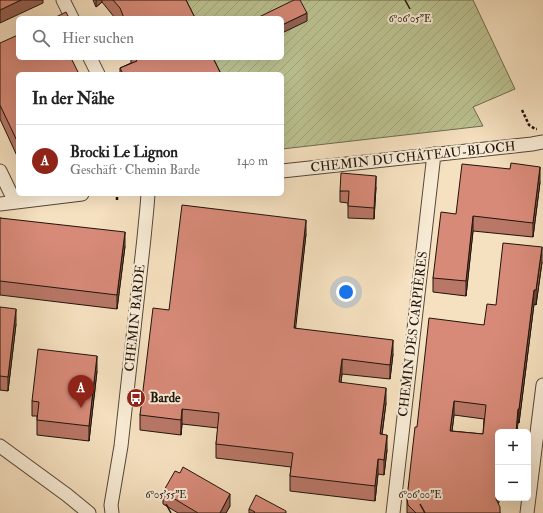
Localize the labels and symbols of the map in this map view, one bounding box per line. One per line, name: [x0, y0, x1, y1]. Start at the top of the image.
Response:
text: 6°06'05"E: [389, 13, 431, 25]
street label: CHEMIN DU CHÂTEAU-BLOCH: [310, 137, 517, 176]
street label: CHEMIN DES CARPIÈRES: [394, 250, 431, 418]
street label: CHEMIN BARDE: [121, 264, 149, 372]
your location: [336, 282, 356, 302]
pin: A: [68, 375, 94, 408]
bus stop icon: Barde: [125, 387, 147, 409]
place label: Barde: [150, 390, 181, 406]
text: 6°05'55"E: [145, 489, 187, 501]
text: 6°06'00"E: [398, 489, 442, 501]

